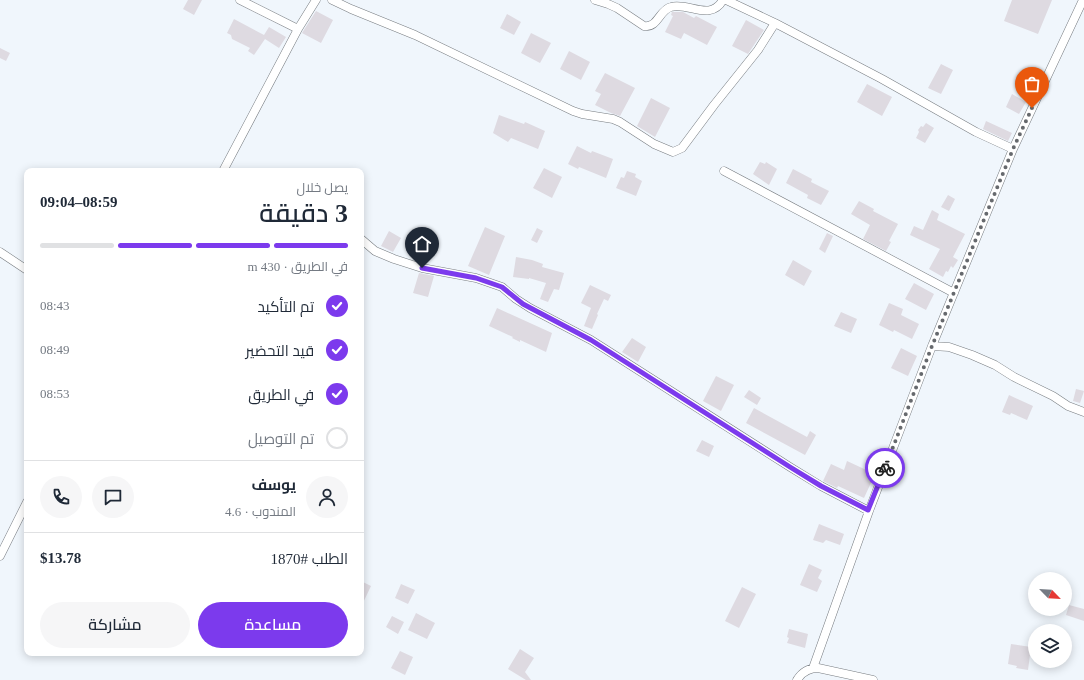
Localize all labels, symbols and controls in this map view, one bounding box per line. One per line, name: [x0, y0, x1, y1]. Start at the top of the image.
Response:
pin: [1015, 67, 1049, 108]
icon: bag: [1021, 73, 1043, 95]
text: يصل خلال: [297, 180, 348, 195]
text: 08:59–09:04: [40, 194, 118, 210]
text: 3 دقيقة: [259, 199, 348, 228]
pin: [405, 227, 439, 268]
icon: home: [411, 233, 433, 255]
text: في الطريق · 430 m: [247, 259, 348, 274]
icon: check: [326, 295, 348, 317]
text: 08:43: [40, 298, 70, 313]
text: تم التأكيد: [258, 299, 314, 315]
icon: check: [326, 339, 348, 361]
text: 08:49: [40, 342, 70, 357]
text: قيد التحضير: [245, 343, 314, 359]
icon: check: [326, 383, 348, 405]
text: 08:53: [40, 386, 70, 401]
text: في الطريق: [248, 387, 314, 403]
text: تم التوصيل: [248, 431, 314, 447]
courier: [865, 448, 905, 488]
icon: bike: [874, 457, 896, 479]
button: phone: [40, 476, 82, 518]
button: chat: [92, 476, 134, 518]
button: person: [306, 476, 348, 518]
text: يوسف: [251, 477, 296, 493]
text: المندوب · 4.6: [225, 504, 296, 519]
text: $13.78: [40, 550, 81, 566]
text: الطلب #1870: [270, 551, 348, 567]
north arrow: [1028, 572, 1072, 616]
map controls: [1028, 572, 1072, 668]
button: مشاركة: [40, 602, 190, 648]
button: مساعدة: [198, 602, 348, 648]
button: layers: [1028, 624, 1072, 668]

